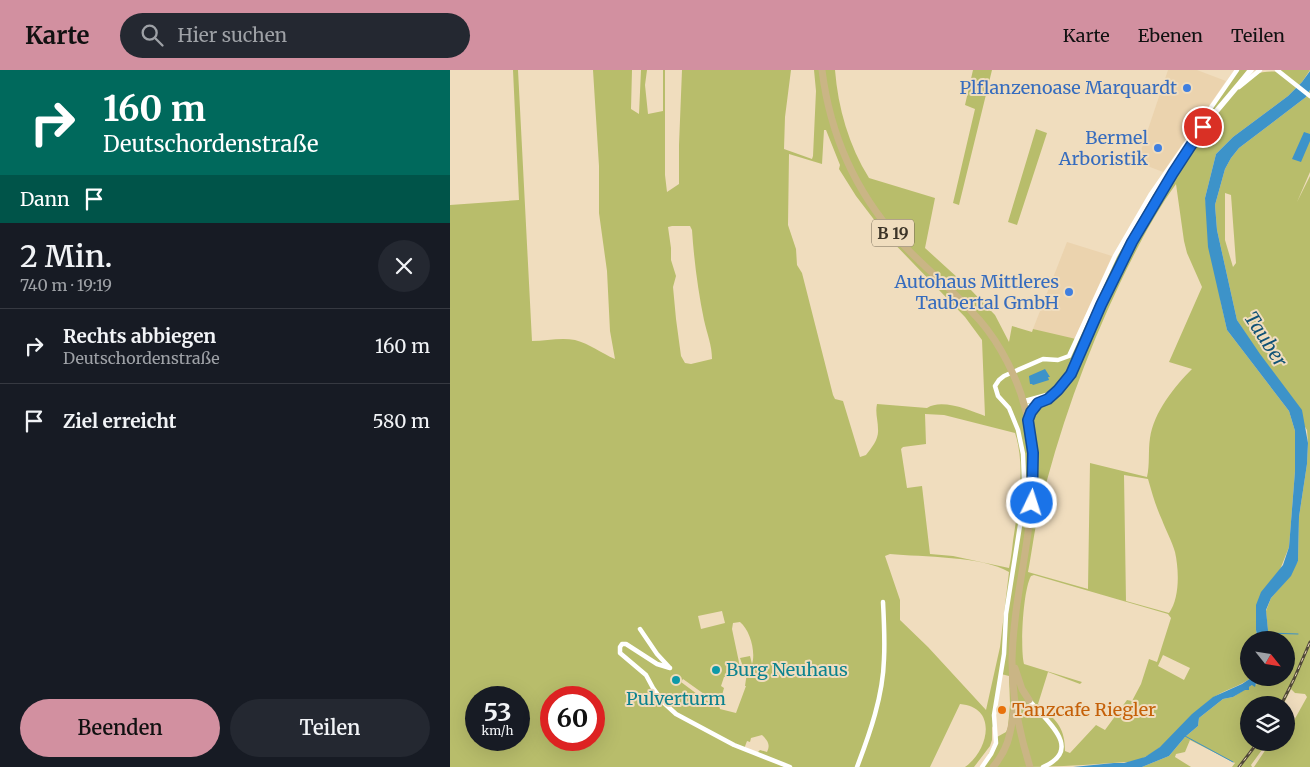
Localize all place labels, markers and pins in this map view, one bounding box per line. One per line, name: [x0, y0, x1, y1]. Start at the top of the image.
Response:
place label: Plflanzenoase Marquardt: [960, 76, 1177, 99]
marker: Plflanzenoase Marquardt: [1181, 82, 1193, 94]
pin: [1182, 106, 1224, 148]
place label: Bermel Arboristik: [1058, 126, 1149, 170]
marker: Bermel Arboristik: [1152, 142, 1164, 154]
place label: Autohaus Mittleres Taubertal GmbH: [893, 270, 1059, 314]
marker: Autohaus Mittleres Taubertal GmbH: [1063, 286, 1075, 298]
place label: Burg Neuhaus: [726, 658, 848, 681]
marker: Burg Neuhaus: [710, 664, 722, 676]
marker: Pulverturm: [670, 674, 682, 686]
place label: Pulverturm: [626, 687, 726, 710]
place label: Tanzcafe Riegler: [1012, 698, 1156, 721]
marker: Tanzcafe Riegler: [996, 704, 1008, 716]

